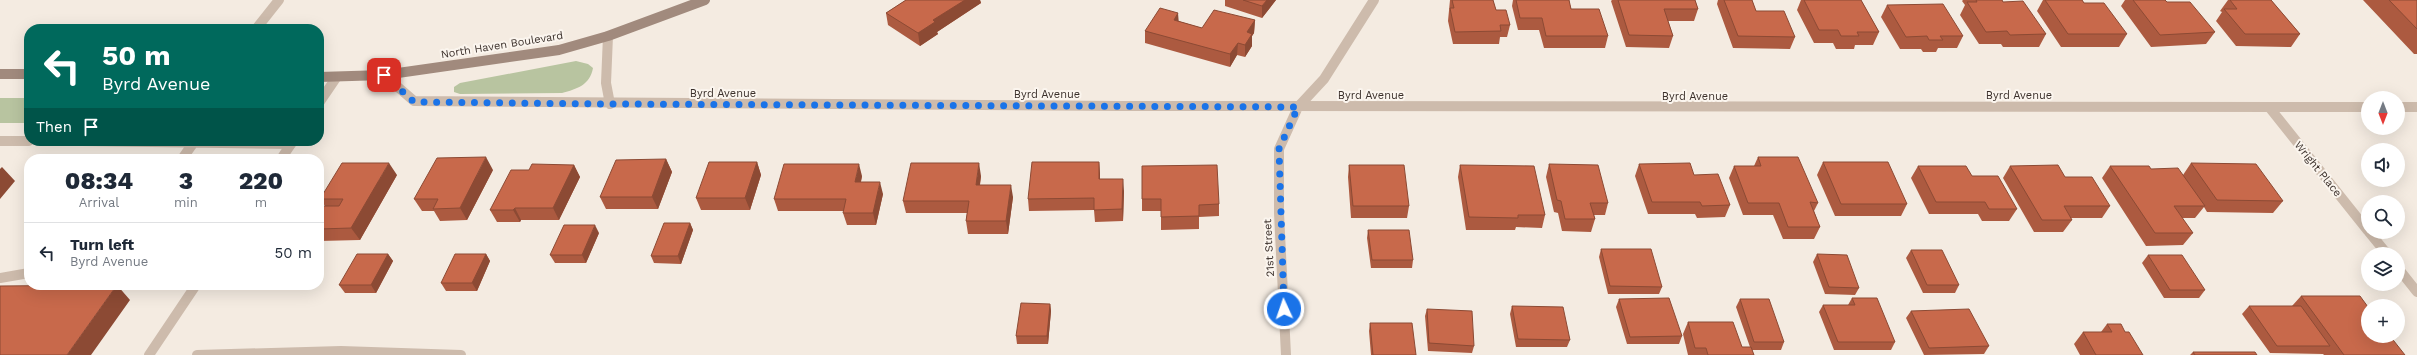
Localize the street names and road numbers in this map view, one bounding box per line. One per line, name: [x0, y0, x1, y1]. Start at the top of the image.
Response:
street label: North Haven Boulevard: [440, 29, 564, 61]
street label: Byrd Avenue: [690, 87, 756, 100]
street label: Byrd Avenue: [1014, 88, 1080, 101]
street label: Byrd Avenue: [1338, 89, 1404, 102]
street label: Byrd Avenue: [1986, 89, 2052, 102]
street label: Byrd Avenue: [1662, 90, 1728, 103]
street label: Wright Place: [2292, 139, 2344, 199]
street label: 21st Street: [1261, 218, 1277, 277]

